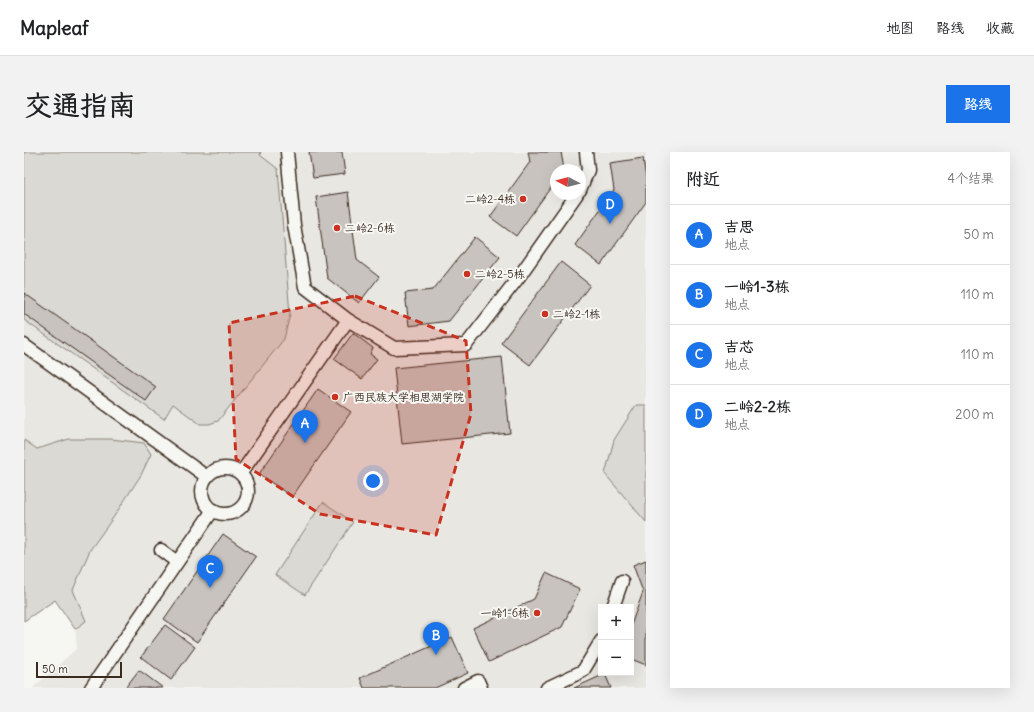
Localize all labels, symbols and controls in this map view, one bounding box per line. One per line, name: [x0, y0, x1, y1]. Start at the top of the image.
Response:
text: Mapleaf: [20, 16, 89, 40]
text: 地图: [886, 19, 914, 37]
text: 路线: [936, 19, 964, 37]
text: 收藏: [986, 19, 1014, 37]
button: 路线: [946, 85, 1010, 123]
text: 交通指南: [24, 87, 136, 123]
north arrow: [550, 164, 586, 200]
text: 附近: [686, 168, 720, 190]
text: 4个结果: [947, 170, 994, 187]
pin: D: [597, 191, 623, 224]
place label: 二岭2-4栋: [465, 192, 515, 206]
marker: 二岭2-4栋: [518, 194, 528, 204]
text: 吉思: [724, 217, 754, 236]
place label: 二岭2-6栋: [345, 221, 395, 235]
marker: 二岭2-6栋: [332, 223, 342, 233]
text: A: [695, 226, 703, 243]
text: 50 m: [963, 226, 994, 243]
text: 地点: [724, 236, 750, 253]
place label: 二岭2-5栋: [475, 267, 525, 281]
marker: 二岭2-5栋: [462, 269, 472, 279]
text: 一岭1-3栋: [724, 277, 790, 296]
text: B: [695, 286, 703, 303]
text: 110 m: [961, 286, 994, 303]
text: 地点: [724, 296, 750, 313]
place label: 二岭2-1栋: [553, 307, 600, 321]
marker: 二岭2-1栋: [540, 309, 550, 319]
text: 吉芯: [724, 337, 754, 356]
text: C: [695, 346, 703, 363]
text: 110 m: [961, 346, 994, 363]
text: 地点: [724, 356, 750, 373]
place label: 广西民族大学相思湖学院: [343, 390, 464, 404]
marker: 广西民族大学相思湖学院: [330, 392, 340, 402]
text: 二岭2-2栋: [724, 397, 791, 416]
text: D: [694, 406, 704, 423]
text: 200 m: [955, 406, 994, 423]
pin: A: [292, 410, 318, 443]
text: 地点: [724, 416, 750, 433]
your location: [363, 471, 383, 491]
pin: C: [197, 555, 223, 588]
map controls: [598, 604, 634, 676]
button: +: [598, 604, 634, 640]
place label: 一岭1-6栋: [481, 606, 529, 620]
marker: 一岭1-6栋: [532, 608, 542, 618]
pin: B: [423, 622, 449, 655]
button: −: [598, 640, 634, 676]
scale bar: [36, 660, 122, 679]
text: 50 m: [42, 662, 68, 676]

